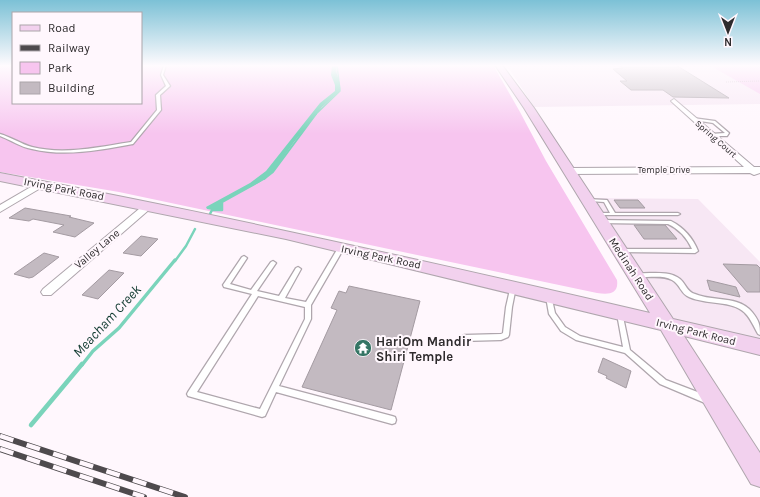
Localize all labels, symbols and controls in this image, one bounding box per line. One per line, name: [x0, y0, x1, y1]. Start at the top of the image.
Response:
legend: [12, 12, 142, 104]
north arrow: [708, 12, 748, 52]
text: Road: [48, 21, 76, 35]
text: N: [724, 35, 732, 48]
text: Railway: [48, 41, 90, 55]
text: Park: [48, 61, 73, 75]
text: Building: [48, 81, 95, 95]
street label: Spring Court: [693, 118, 739, 160]
street label: Temple Drive: [638, 165, 691, 175]
street label: Irving Park Road: [23, 175, 105, 203]
street label: Valley Lane: [72, 226, 122, 272]
street label: Medinah Road: [606, 235, 656, 303]
street label: Irving Park Road: [340, 242, 422, 272]
water label: Meacham Creek: [69, 281, 145, 361]
street label: Irving Park Road: [655, 316, 737, 348]
place label: HariOm Mandir Shiri Temple: [376, 334, 472, 364]
temple icon: HariOm Mandir Shiri Temple: [353, 338, 373, 358]

